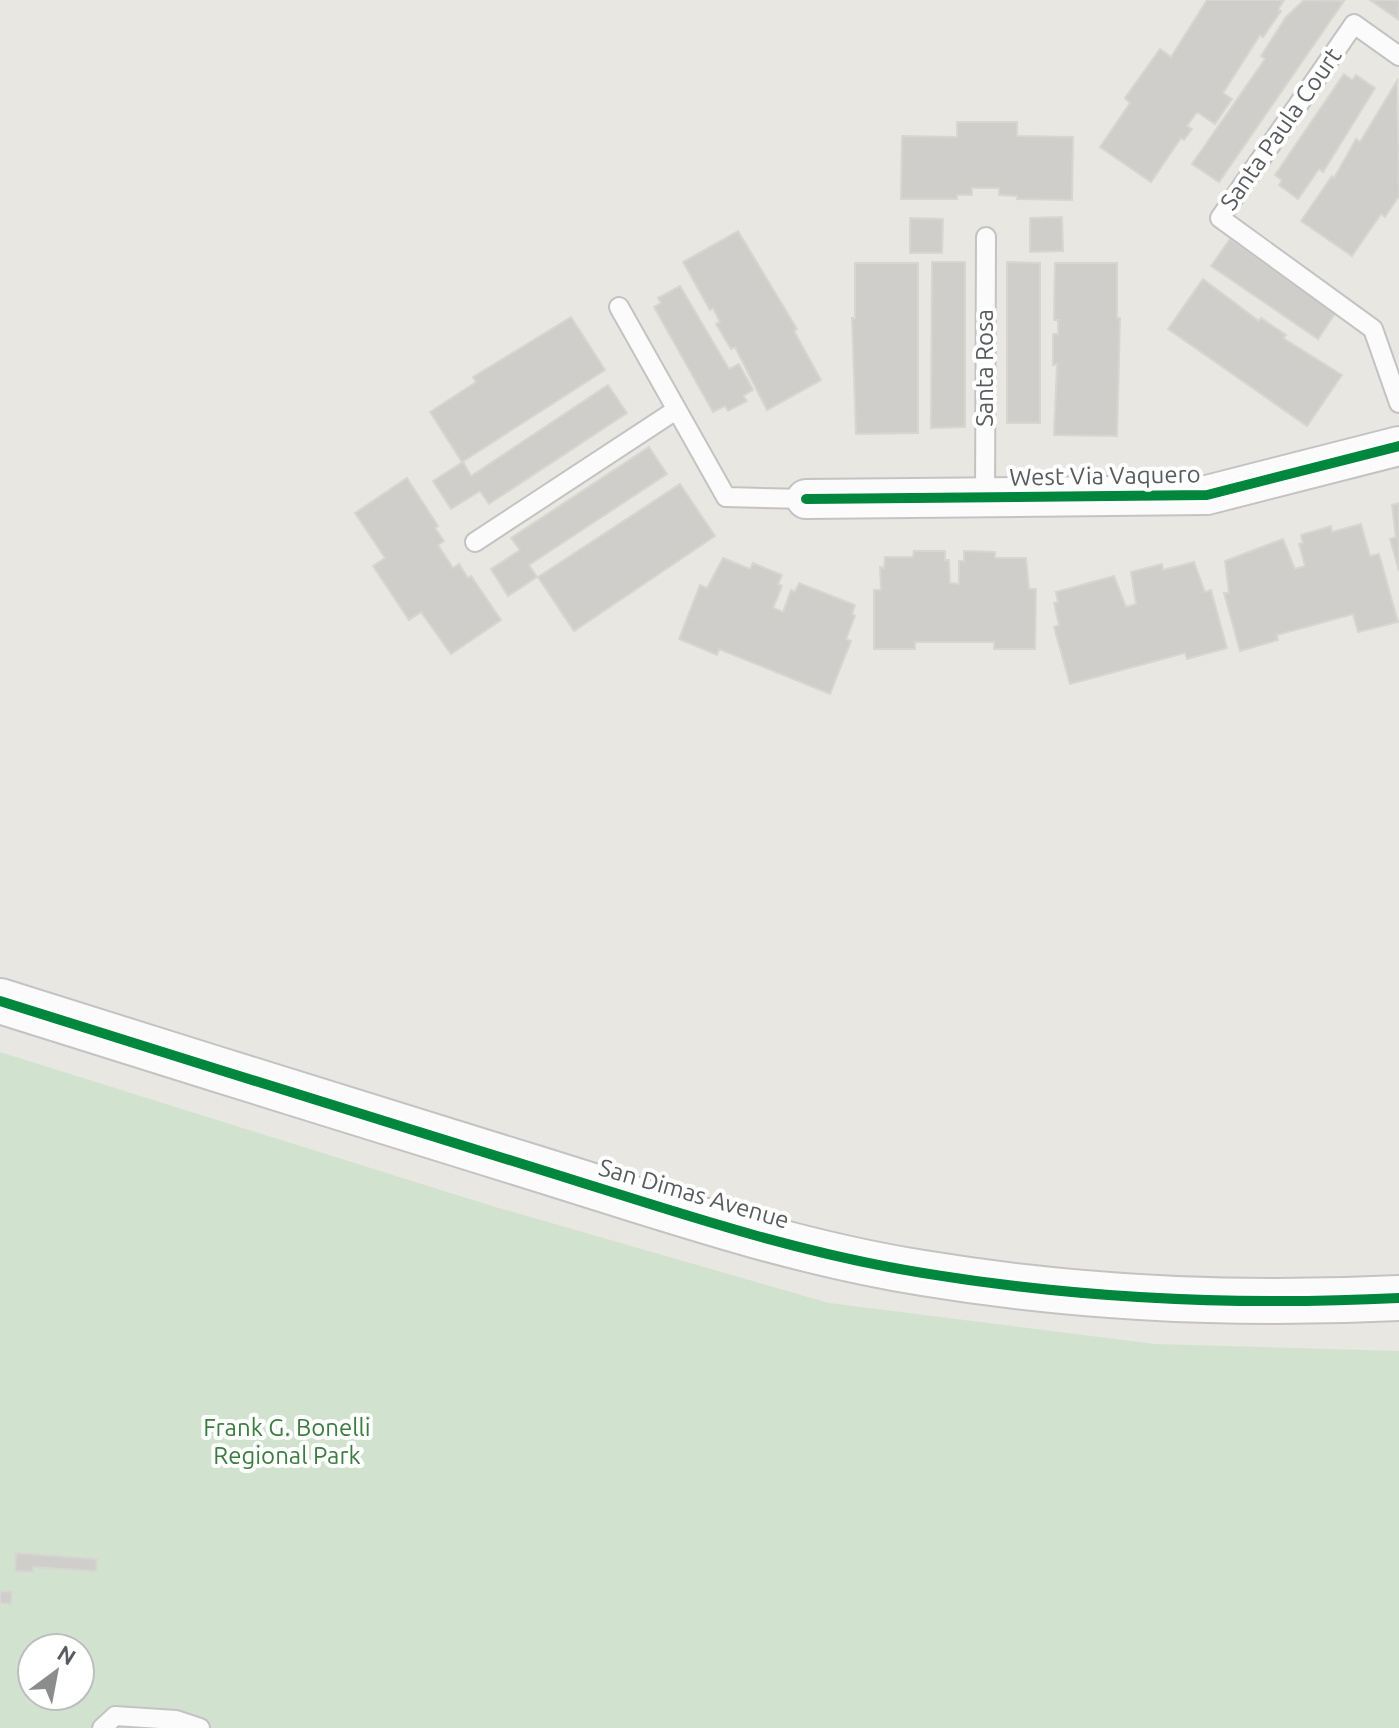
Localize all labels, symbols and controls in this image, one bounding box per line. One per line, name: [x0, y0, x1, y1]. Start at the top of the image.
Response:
street label: Santa Paula Court: [1215, 42, 1347, 215]
street label: Santa Rosa: [971, 309, 998, 427]
street label: West Via Vaquero: [1009, 460, 1201, 491]
street label: San Dimas Avenue: [596, 1153, 792, 1234]
park label: Frank G. Bonelli Regional Park: [203, 1414, 371, 1469]
north arrow: [16, 1632, 96, 1712]
text: N: [53, 1640, 80, 1670]

